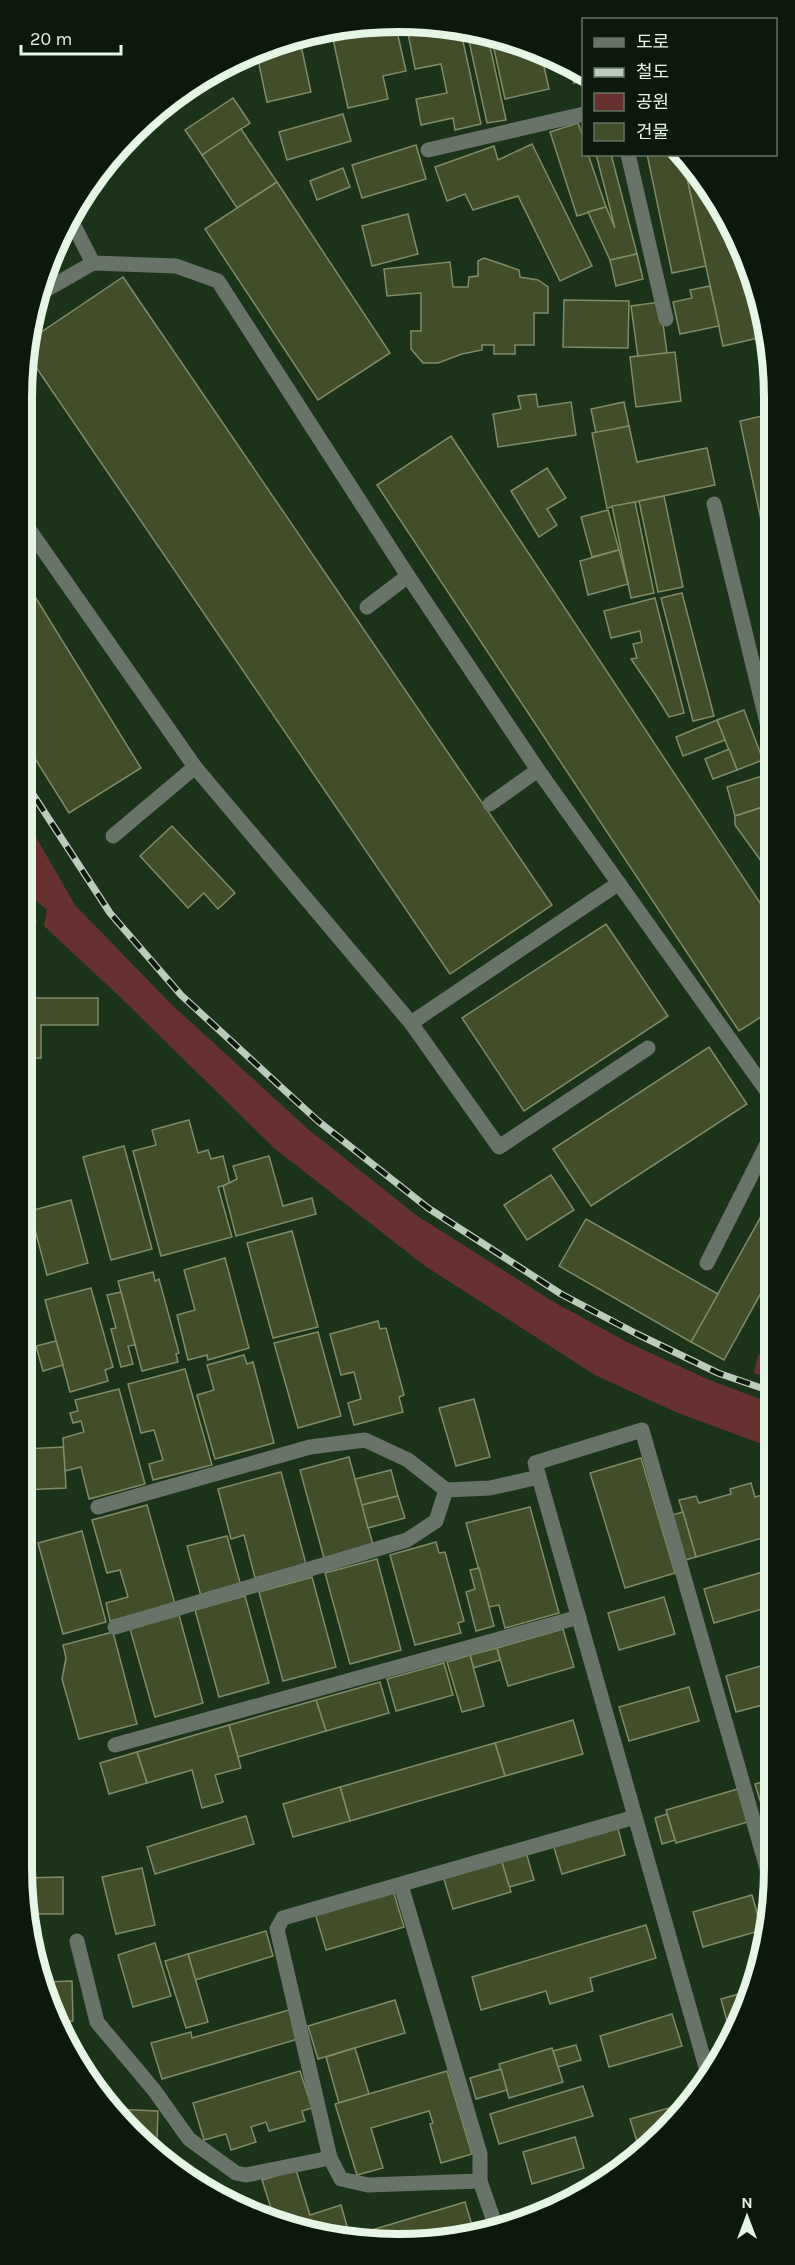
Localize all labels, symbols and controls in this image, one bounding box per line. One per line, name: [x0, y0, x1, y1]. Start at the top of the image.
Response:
scale bar: [21, 18, 122, 56]
legend: [582, 18, 777, 156]
text: 20 m: [30, 28, 72, 50]
text: 도로: [636, 31, 669, 53]
text: 철도: [636, 61, 669, 83]
text: 공원: [636, 91, 669, 113]
text: 건물: [636, 121, 669, 143]
north arrow: [717, 2187, 777, 2247]
text: N: [741, 2193, 753, 2212]

